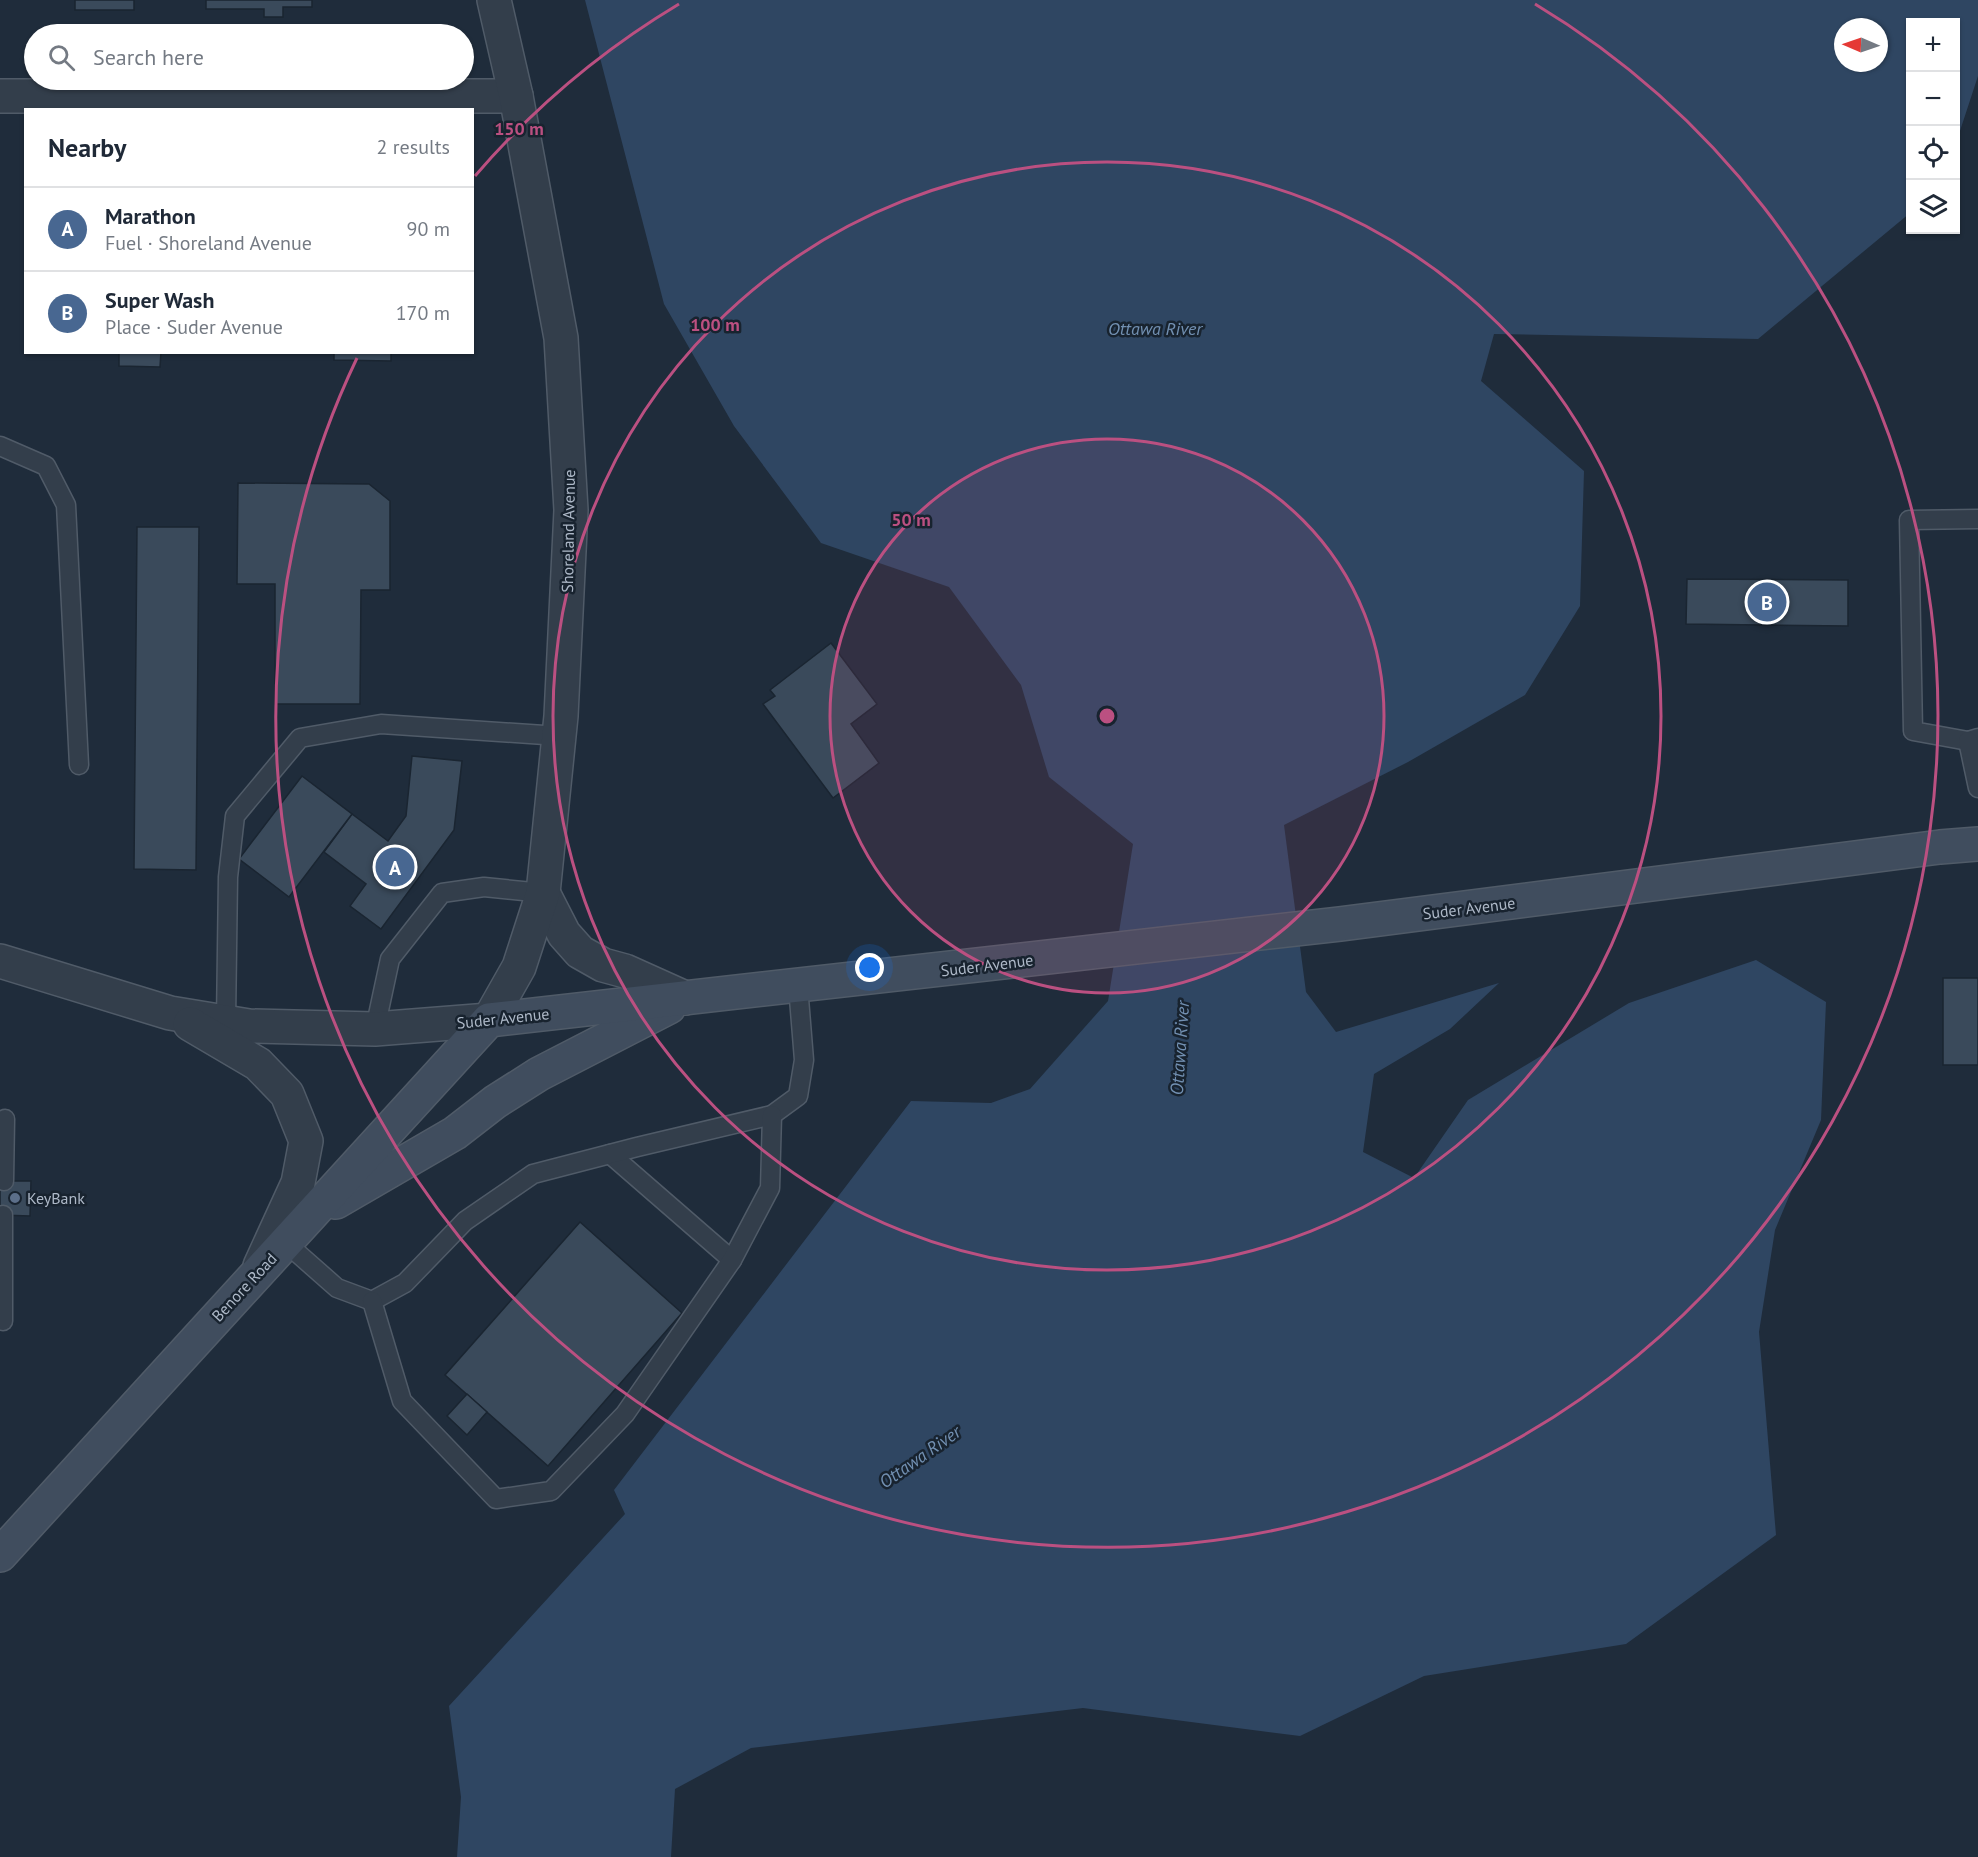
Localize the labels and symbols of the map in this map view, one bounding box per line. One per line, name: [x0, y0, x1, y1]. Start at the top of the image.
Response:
north arrow: [1834, 18, 1888, 72]
text: 150 m: [494, 117, 544, 140]
text: 100 m: [690, 313, 740, 336]
water label: Ottawa River: [1108, 317, 1203, 340]
street label: Shoreland Avenue: [557, 469, 579, 593]
text: 50 m: [891, 508, 931, 531]
pin: B: [1748, 580, 1786, 624]
centre of rings: [1097, 706, 1117, 726]
pin: A: [376, 844, 414, 890]
street label: Suder Avenue: [1422, 892, 1516, 924]
street label: Suder Avenue: [940, 949, 1034, 981]
your location: [855, 953, 884, 982]
water label: Ottawa River: [1165, 999, 1194, 1096]
street label: Suder Avenue: [456, 1003, 550, 1033]
place label: KeyBank: [27, 1188, 85, 1208]
marker: KeyBank: [8, 1191, 22, 1205]
street label: Benore Road: [207, 1249, 281, 1325]
water label: Ottawa River: [875, 1420, 966, 1493]

